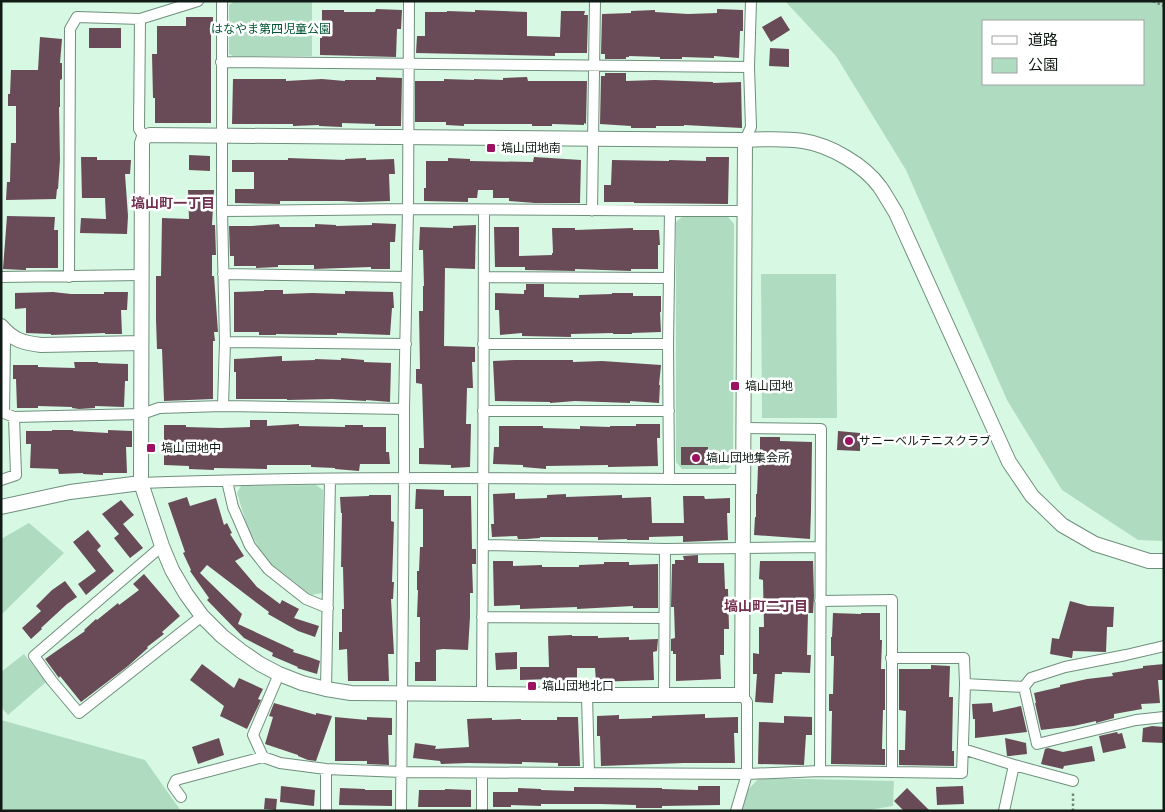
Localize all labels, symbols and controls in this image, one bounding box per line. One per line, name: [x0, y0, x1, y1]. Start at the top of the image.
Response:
legend: [982, 20, 1145, 85]
park label: はなやま第四児童公園: [211, 22, 331, 36]
text: 道路: [1028, 31, 1058, 49]
text: 公園: [1028, 56, 1058, 74]
place label: 塙山団地南: [501, 141, 561, 155]
marker: 塙山団地南: [485, 142, 497, 154]
district label: 塙山町一丁目: [131, 195, 215, 212]
place label: 塙山団地: [745, 379, 793, 393]
marker: 塙山団地: [729, 380, 741, 392]
place label: サニーベルテニスクラブ: [859, 434, 991, 448]
marker: サニーベルテニスクラブ: [843, 435, 855, 447]
place label: 塙山団地中: [161, 441, 221, 455]
marker: 塙山団地中: [145, 442, 157, 454]
place label: 塙山団地集会所: [706, 451, 790, 465]
marker: 塙山団地集会所: [690, 452, 702, 464]
district label: 塙山町二丁目: [724, 598, 808, 615]
place label: 塙山団地北口: [542, 679, 614, 693]
marker: 塙山団地北口: [526, 680, 538, 692]

